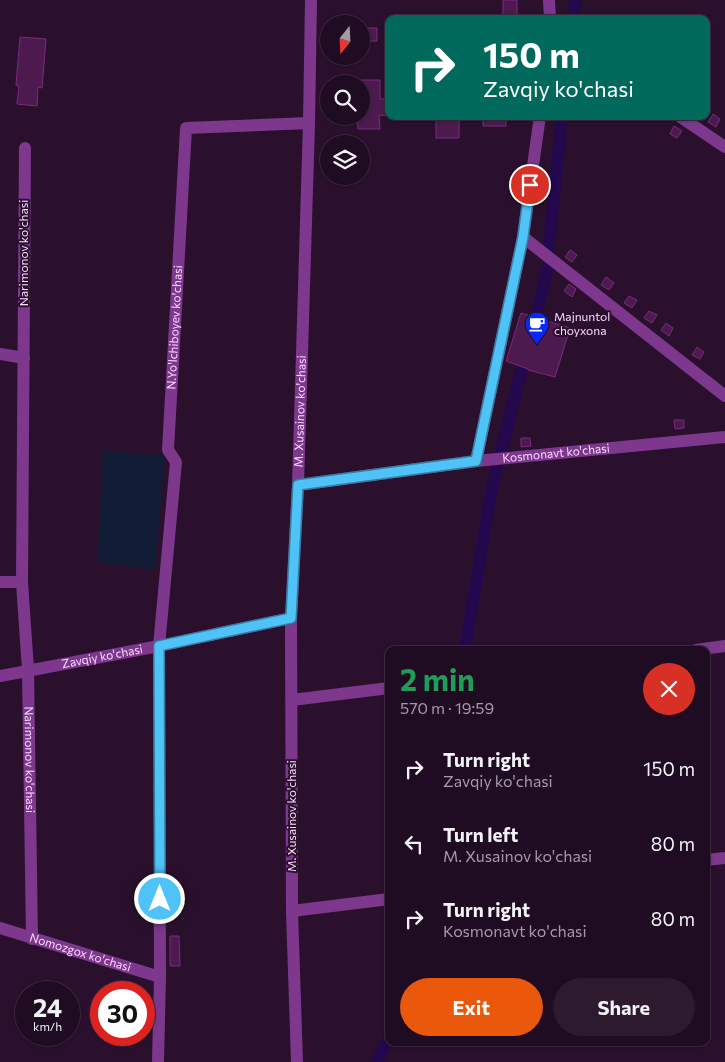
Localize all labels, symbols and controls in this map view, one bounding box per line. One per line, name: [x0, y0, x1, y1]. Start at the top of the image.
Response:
north arrow: [320, 15, 370, 65]
map controls: [320, 15, 370, 185]
text: 150 m: [483, 32, 580, 75]
icon: right: [400, 35, 465, 100]
button: search: [320, 75, 370, 125]
text: Zavqiy ko'chasi: [483, 75, 634, 102]
button: layers: [320, 135, 370, 185]
pin: [509, 164, 551, 206]
icon: arrive: [516, 171, 544, 199]
street label: Narimonov ko'chasi: [16, 200, 30, 306]
street label: N.Yo'lchiboyev ko'chasi: [163, 265, 184, 390]
place label: Majnuntol choyxona: [554, 309, 610, 337]
cafe icon: Majnuntol choyxona: [524, 311, 550, 345]
street label: M. Xusainov ko'chasi: [291, 355, 308, 467]
street label: Kosmonavt ko'chasi: [502, 440, 610, 464]
street label: Zavqiy ko'chasi: [60, 641, 144, 670]
text: 2 min: [400, 660, 475, 697]
button: close: [643, 663, 695, 715]
text: 570 m · 19:59: [400, 698, 494, 717]
street label: Narimonov ko'chasi: [23, 706, 38, 813]
text: Turn right: [443, 748, 530, 771]
icon: right: [400, 755, 428, 783]
text: 150 m: [643, 757, 695, 780]
street label: M. Xusainov ko'chasi: [284, 760, 298, 872]
text: Zavqiy ko'chasi: [443, 771, 553, 790]
text: Turn left: [443, 823, 518, 846]
icon: left: [400, 830, 428, 858]
text: 80 m: [651, 832, 695, 855]
text: M. Xusainov ko'chasi: [443, 846, 592, 865]
position arrow: [133, 872, 185, 924]
text: Turn right: [443, 898, 530, 921]
icon: right: [400, 905, 428, 933]
text: 80 m: [651, 907, 695, 930]
text: Kosmonavt ko'chasi: [443, 921, 587, 940]
street label: Nomozgox ko'chasi: [28, 930, 133, 974]
button: Exit: [400, 978, 543, 1036]
button: Share: [553, 978, 695, 1036]
speed limit sign: 30: [90, 981, 155, 1046]
text: 24: [33, 992, 62, 1022]
text: km/h: [33, 1019, 62, 1033]

